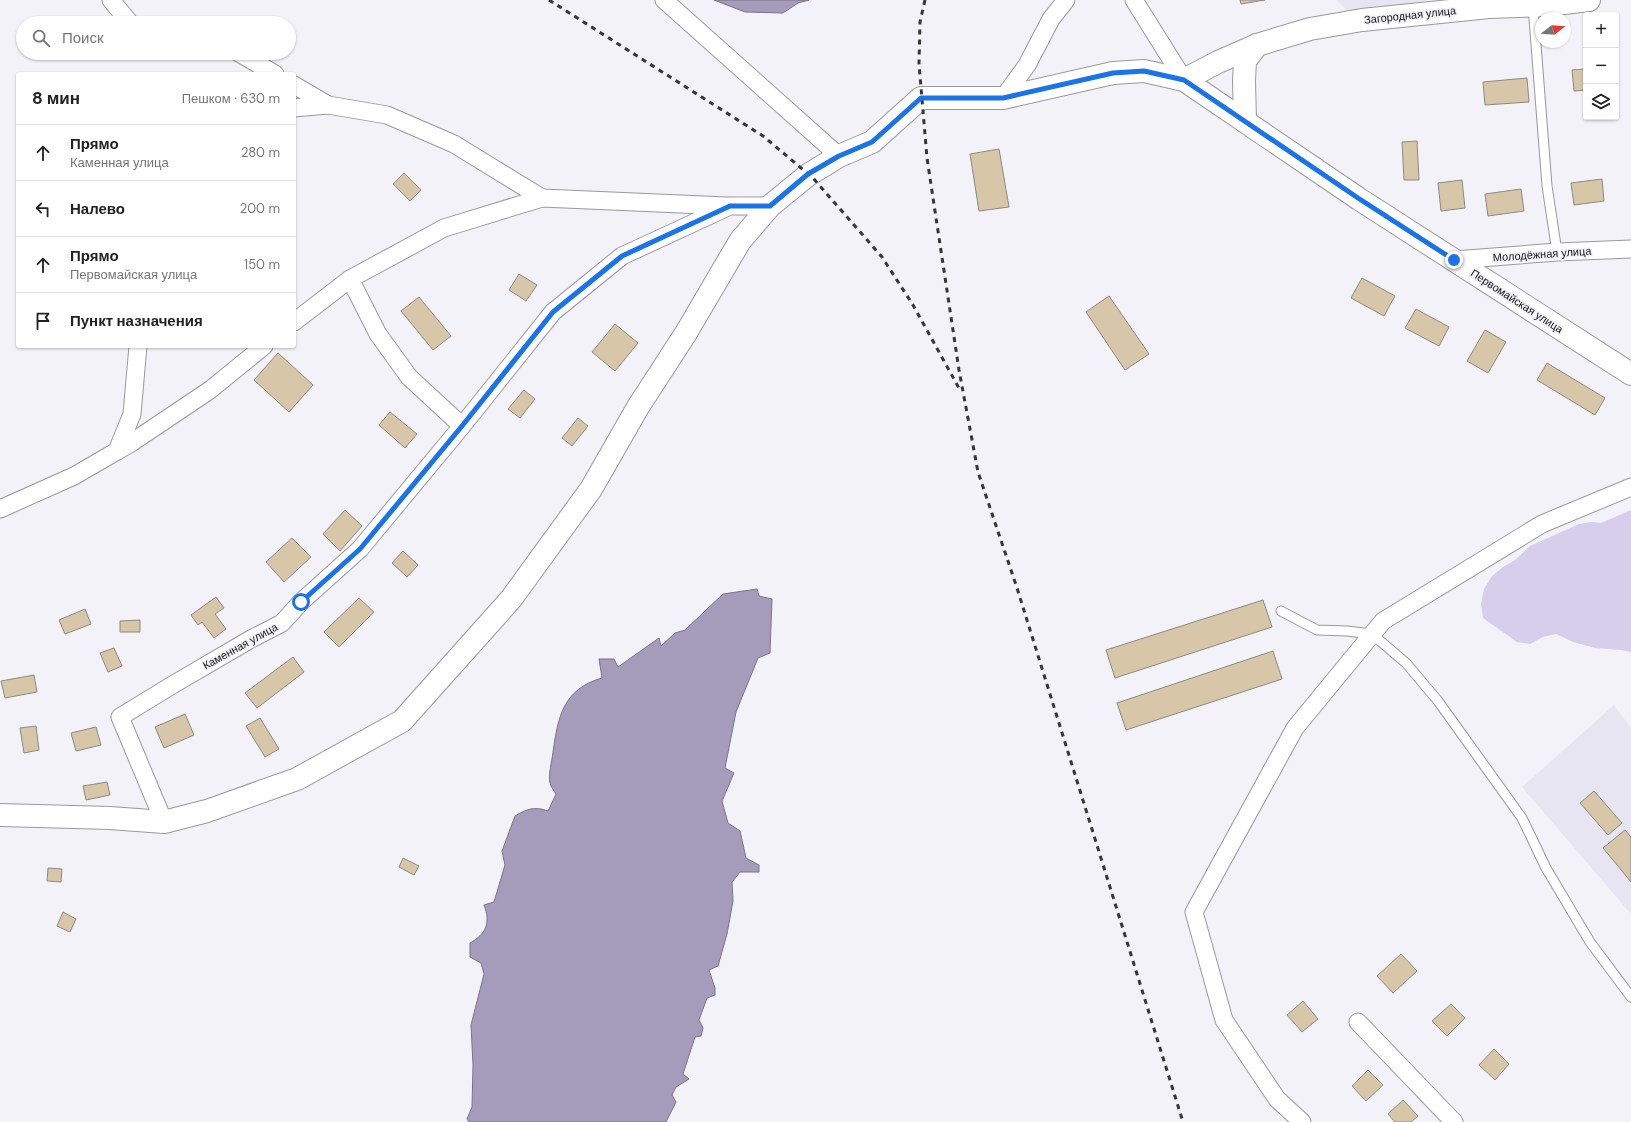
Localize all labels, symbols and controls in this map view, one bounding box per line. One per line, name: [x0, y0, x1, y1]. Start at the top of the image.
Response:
street label: Загородная улица: [1363, 3, 1458, 27]
north arrow: [1535, 12, 1571, 48]
map controls: [1583, 12, 1619, 120]
button: +: [1583, 12, 1619, 48]
search box: [16, 16, 296, 60]
icon: search: [30, 27, 52, 49]
text: Поиск: [62, 28, 104, 48]
button: −: [1583, 48, 1619, 84]
button: layers: [1583, 84, 1619, 120]
text: 8 мин: [32, 87, 80, 109]
text: Пешком · 630 m: [182, 90, 280, 107]
text: Прямо: [70, 134, 119, 154]
icon: ahead: [32, 142, 54, 164]
text: 280 m: [241, 144, 280, 161]
text: Каменная улица: [70, 154, 169, 171]
icon: left: [32, 198, 54, 220]
text: Налево: [70, 199, 125, 219]
text: 200 m: [240, 200, 280, 217]
street label: Молодёжная улица: [1492, 244, 1593, 264]
text: Прямо: [70, 246, 119, 266]
route end: [1445, 251, 1463, 269]
icon: ahead: [32, 254, 54, 276]
text: 150 m: [244, 256, 280, 273]
text: Первомайская улица: [70, 266, 197, 283]
street label: Первомайская улица: [1468, 266, 1567, 337]
icon: arrive: [32, 310, 54, 332]
text: Пункт назначения: [70, 311, 203, 331]
route start: [292, 593, 310, 611]
street label: Каменная улица: [200, 619, 281, 672]

